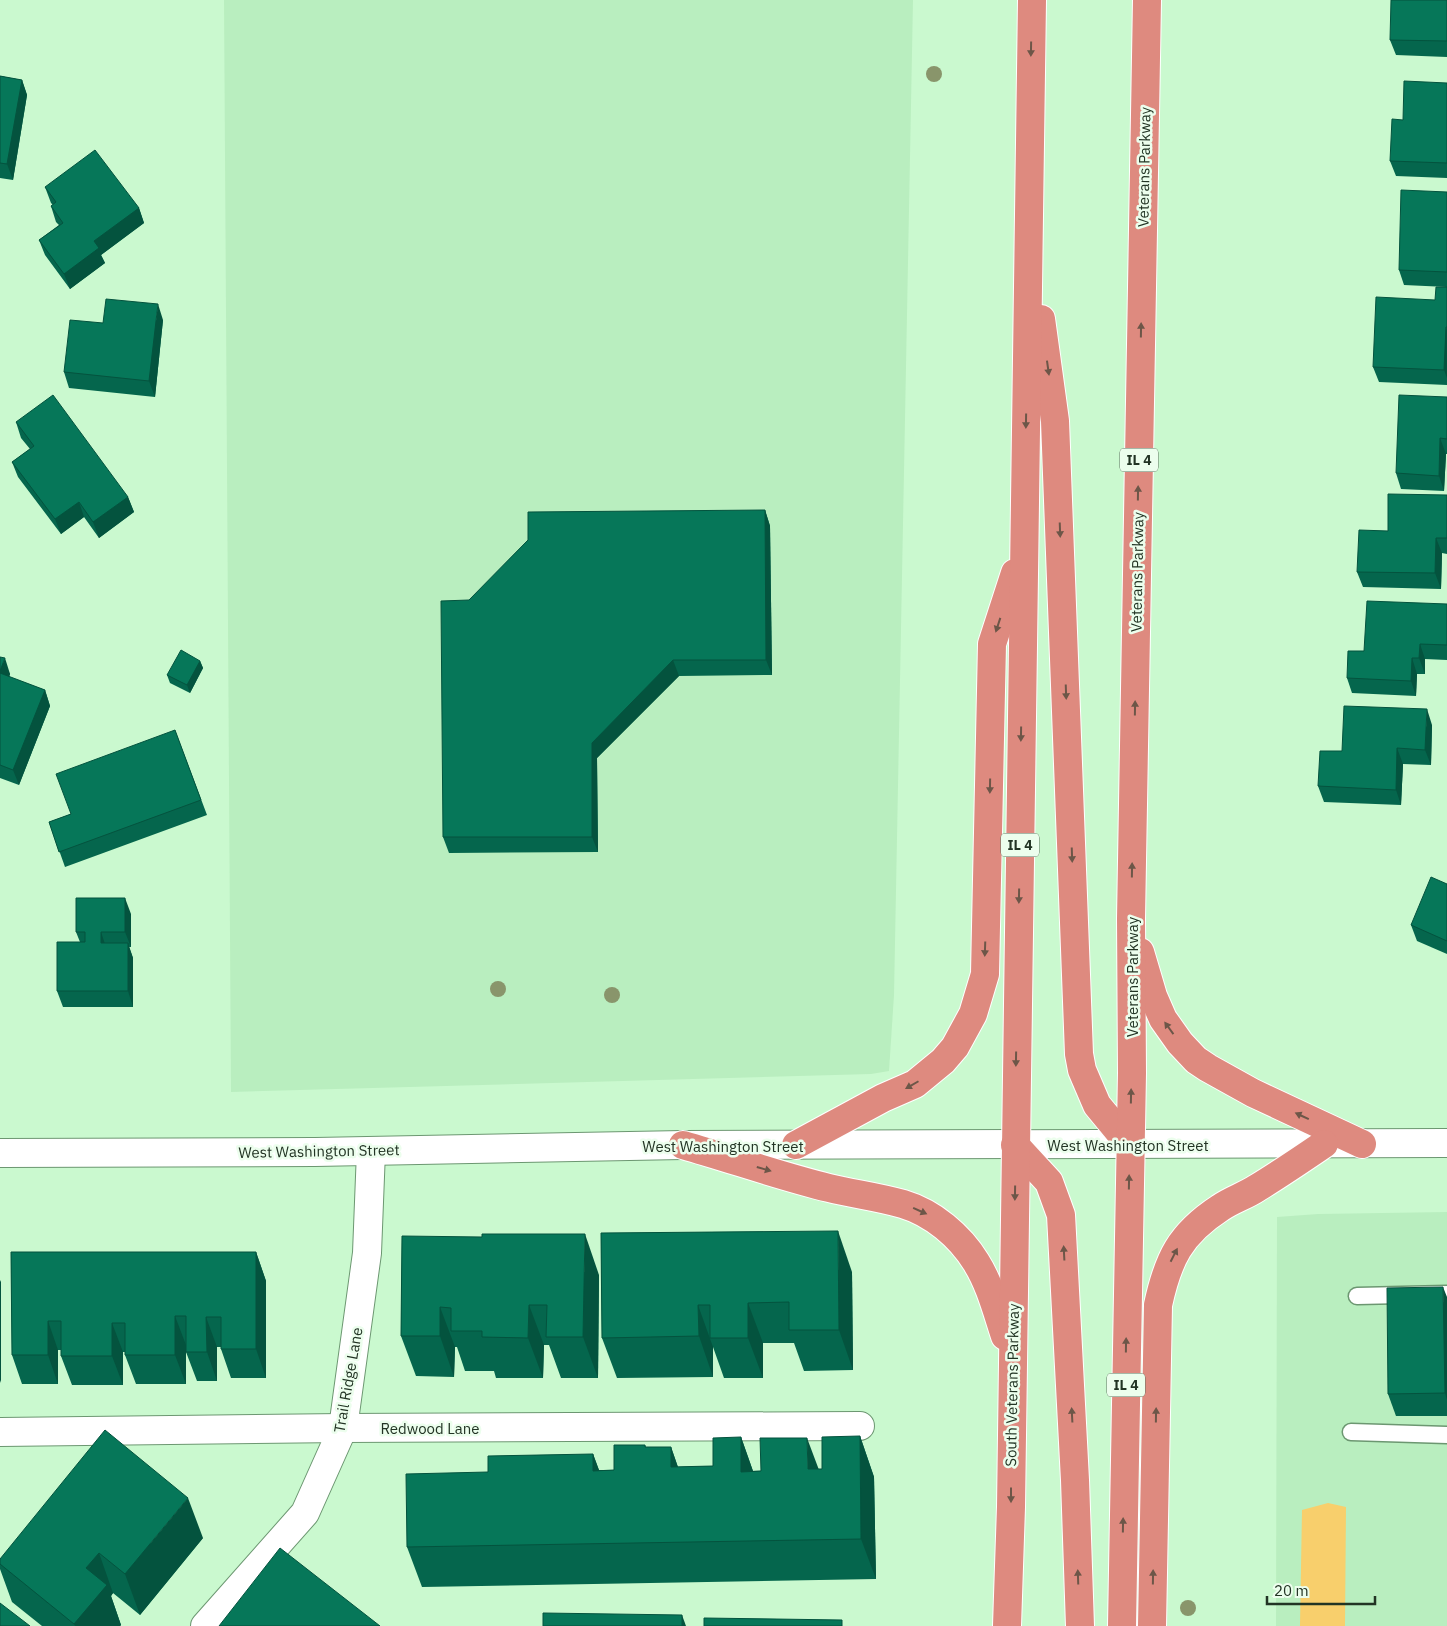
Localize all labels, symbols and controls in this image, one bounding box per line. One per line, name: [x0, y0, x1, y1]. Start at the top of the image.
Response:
one-way arrow: [1027, 41, 1035, 57]
street label: Veterans Parkway: [1133, 106, 1155, 227]
one-way arrow: [1137, 322, 1145, 338]
one-way arrow: [1044, 360, 1052, 376]
one-way arrow: [1022, 413, 1030, 429]
road number: IL 4: [1120, 448, 1158, 472]
one-way arrow: [1135, 485, 1143, 501]
street label: Veterans Parkway: [1126, 511, 1148, 632]
one-way arrow: [1056, 522, 1064, 538]
one-way arrow: [994, 617, 1002, 632]
one-way arrow: [1062, 685, 1070, 701]
one-way arrow: [1131, 700, 1139, 716]
one-way arrow: [1017, 726, 1025, 742]
one-way arrow: [986, 778, 994, 794]
road number: IL 4: [1001, 834, 1039, 856]
one-way arrow: [1068, 847, 1076, 863]
one-way arrow: [1128, 862, 1136, 878]
one-way arrow: [1015, 888, 1023, 904]
street label: Veterans Parkway: [1123, 916, 1142, 1037]
one-way arrow: [981, 941, 989, 957]
one-way arrow: [1164, 1021, 1174, 1035]
one-way arrow: [1012, 1051, 1020, 1067]
one-way arrow: [905, 1080, 918, 1089]
one-way arrow: [1127, 1088, 1135, 1104]
one-way arrow: [1295, 1112, 1309, 1120]
street label: West Washington Street: [1047, 1136, 1209, 1155]
street label: West Washington Street: [642, 1137, 804, 1156]
street label: West Washington Street: [238, 1140, 400, 1162]
one-way arrow: [756, 1165, 771, 1173]
one-way arrow: [1126, 1174, 1134, 1190]
one-way arrow: [1010, 1186, 1018, 1202]
one-way arrow: [913, 1208, 927, 1216]
one-way arrow: [1060, 1244, 1068, 1260]
one-way arrow: [1170, 1248, 1179, 1263]
street label: South Veterans Parkway: [1001, 1303, 1023, 1467]
street label: Trail Ridge Lane: [329, 1326, 367, 1434]
one-way arrow: [1123, 1337, 1131, 1353]
road number: IL 4: [1107, 1374, 1145, 1396]
one-way arrow: [1067, 1407, 1075, 1423]
one-way arrow: [1152, 1407, 1160, 1423]
street label: Redwood Lane: [380, 1419, 480, 1438]
one-way arrow: [1007, 1488, 1015, 1504]
one-way arrow: [1119, 1517, 1127, 1533]
one-way arrow: [1074, 1569, 1082, 1585]
one-way arrow: [1149, 1569, 1157, 1585]
scale bar: [1267, 1574, 1374, 1606]
text: 20 m: [1274, 1581, 1309, 1600]

